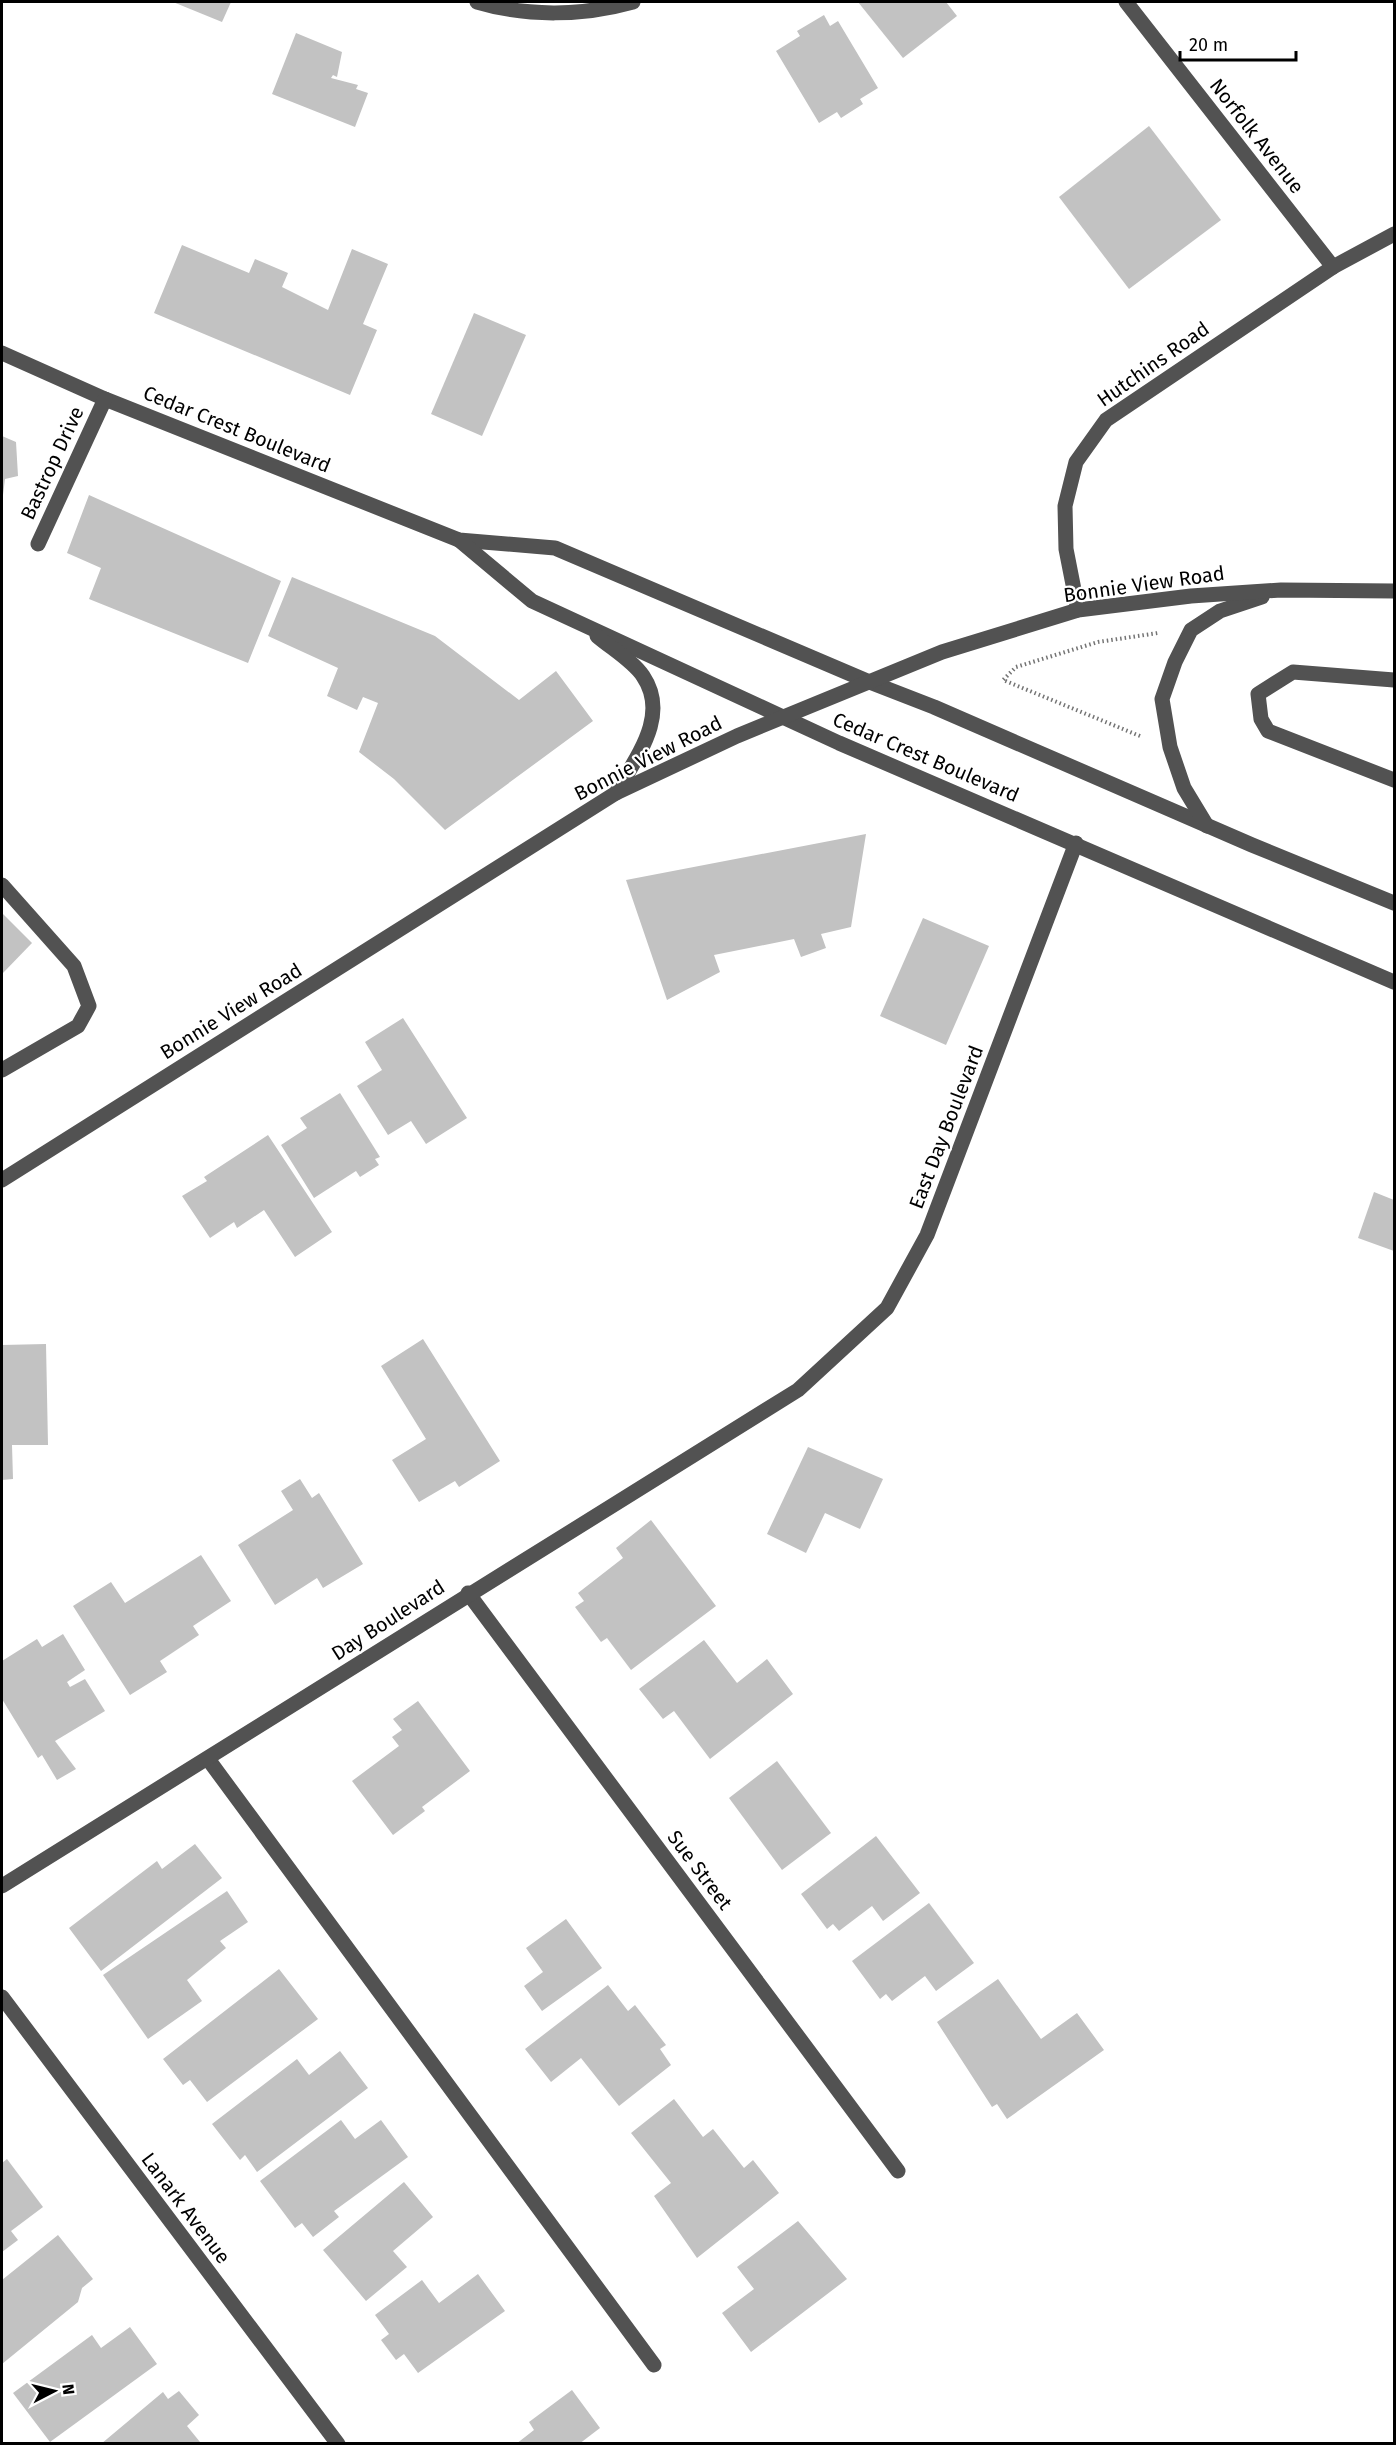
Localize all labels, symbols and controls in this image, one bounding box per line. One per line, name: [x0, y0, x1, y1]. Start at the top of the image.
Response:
scale bar: [1180, 24, 1296, 62]
text: 20 m: [1189, 34, 1228, 56]
street label: Norfolk Avenue: [1205, 74, 1309, 198]
street label: Hutchins Road: [1092, 316, 1214, 412]
street label: Cedar Crest Boulevard: [140, 380, 334, 478]
street label: Bastrop Drive: [15, 403, 89, 523]
street label: Bonnie View Road: [1062, 561, 1226, 607]
street label: Cedar Crest Boulevard: [829, 707, 1023, 807]
street label: Bonnie View Road: [570, 710, 726, 806]
street label: Bonnie View Road: [156, 958, 306, 1064]
street label: East Day Boulevard: [904, 1042, 988, 1212]
street label: Day Boulevard: [327, 1575, 449, 1665]
street label: Sue Street: [662, 1826, 738, 1915]
street label: Lanark Avenue: [136, 2148, 236, 2268]
north arrow: [24, 2361, 84, 2421]
text: N: [58, 2383, 78, 2396]

